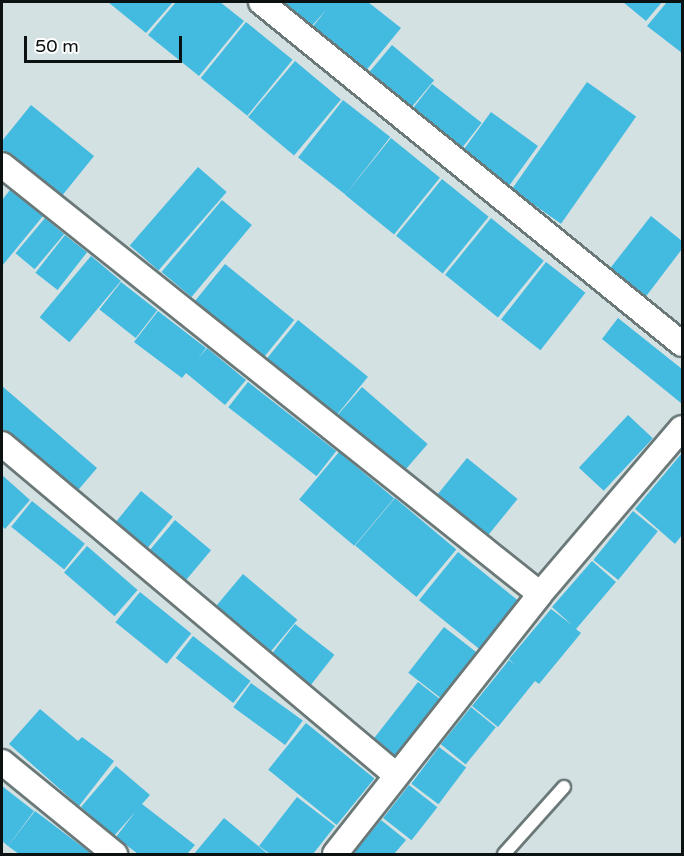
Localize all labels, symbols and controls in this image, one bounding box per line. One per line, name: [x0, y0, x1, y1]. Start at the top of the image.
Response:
scale bar: [27, 24, 184, 62]
text: 50 m: [35, 35, 79, 57]

